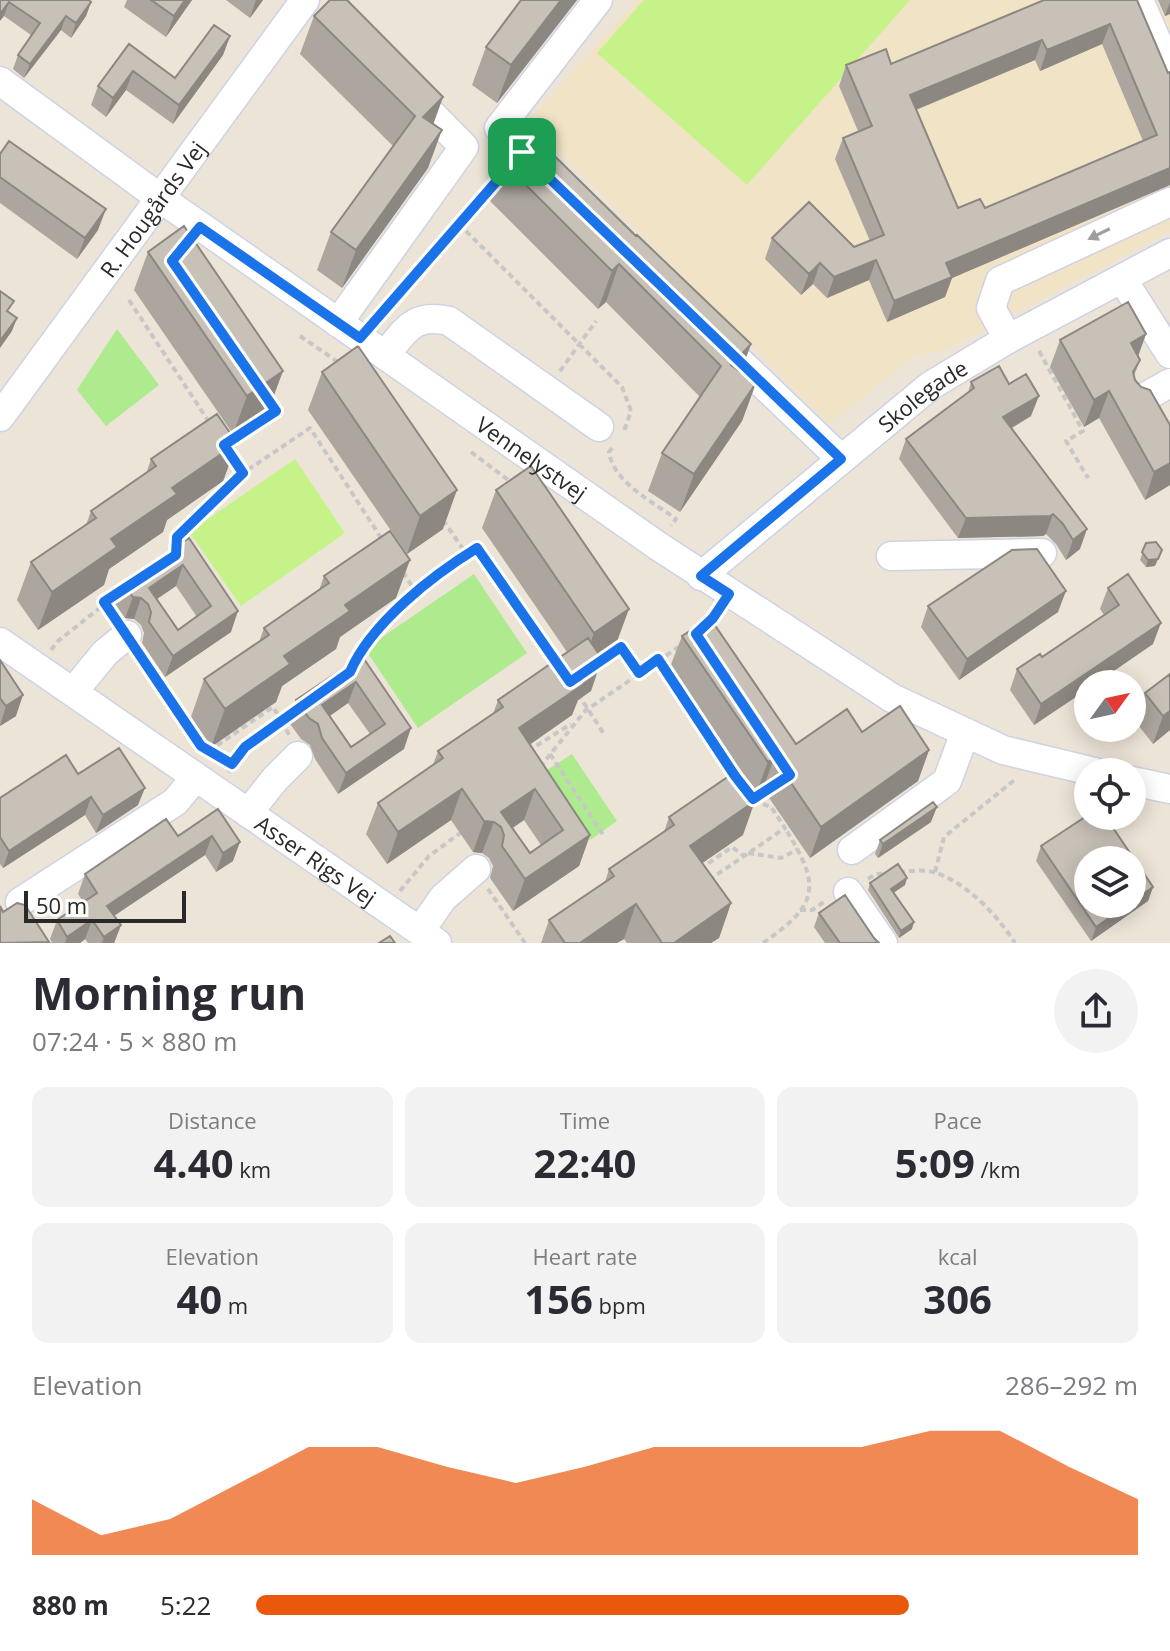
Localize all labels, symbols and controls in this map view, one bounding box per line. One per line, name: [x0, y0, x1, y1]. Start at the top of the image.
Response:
pin: [488, 118, 556, 186]
icon: arrive: [500, 130, 544, 174]
street label: R. Hougårds Vej: [92, 135, 212, 283]
one-way arrow: [1087, 227, 1110, 240]
street label: Skolegade: [871, 352, 973, 438]
street label: Vennelystvej: [471, 409, 593, 507]
north arrow: [1074, 670, 1146, 742]
map controls: [1074, 670, 1146, 918]
button: locate: [1074, 758, 1146, 830]
street label: Asser Rigs Vej: [250, 808, 383, 912]
button: layers: [1074, 846, 1146, 918]
scale bar: [24, 887, 186, 923]
text: 50 m: [36, 890, 87, 920]
text: Morning run: [32, 963, 306, 1023]
button: share: [1054, 969, 1138, 1053]
text: 07:24 · 5 × 880 m: [32, 1023, 237, 1059]
text: Distance: [168, 1105, 257, 1135]
text: Time: [560, 1105, 610, 1135]
text: Pace: [933, 1105, 982, 1135]
text: 4.40: [153, 1135, 234, 1190]
text: 22:40: [534, 1135, 636, 1190]
text: 5:09: [895, 1135, 975, 1190]
text: km: [234, 1154, 271, 1184]
text: /km: [975, 1154, 1021, 1184]
text: Elevation: [166, 1241, 259, 1271]
text: Heart rate: [533, 1241, 637, 1271]
text: kcal: [938, 1241, 978, 1271]
text: 40: [176, 1271, 222, 1326]
text: 156: [524, 1271, 593, 1326]
text: 306: [923, 1271, 992, 1326]
text: m: [222, 1290, 248, 1320]
text: bpm: [593, 1290, 646, 1320]
text: Elevation: [32, 1367, 142, 1403]
text: 286–292 m: [1005, 1367, 1138, 1403]
text: 880 m: [32, 1587, 109, 1623]
text: 5:22: [160, 1587, 211, 1623]

